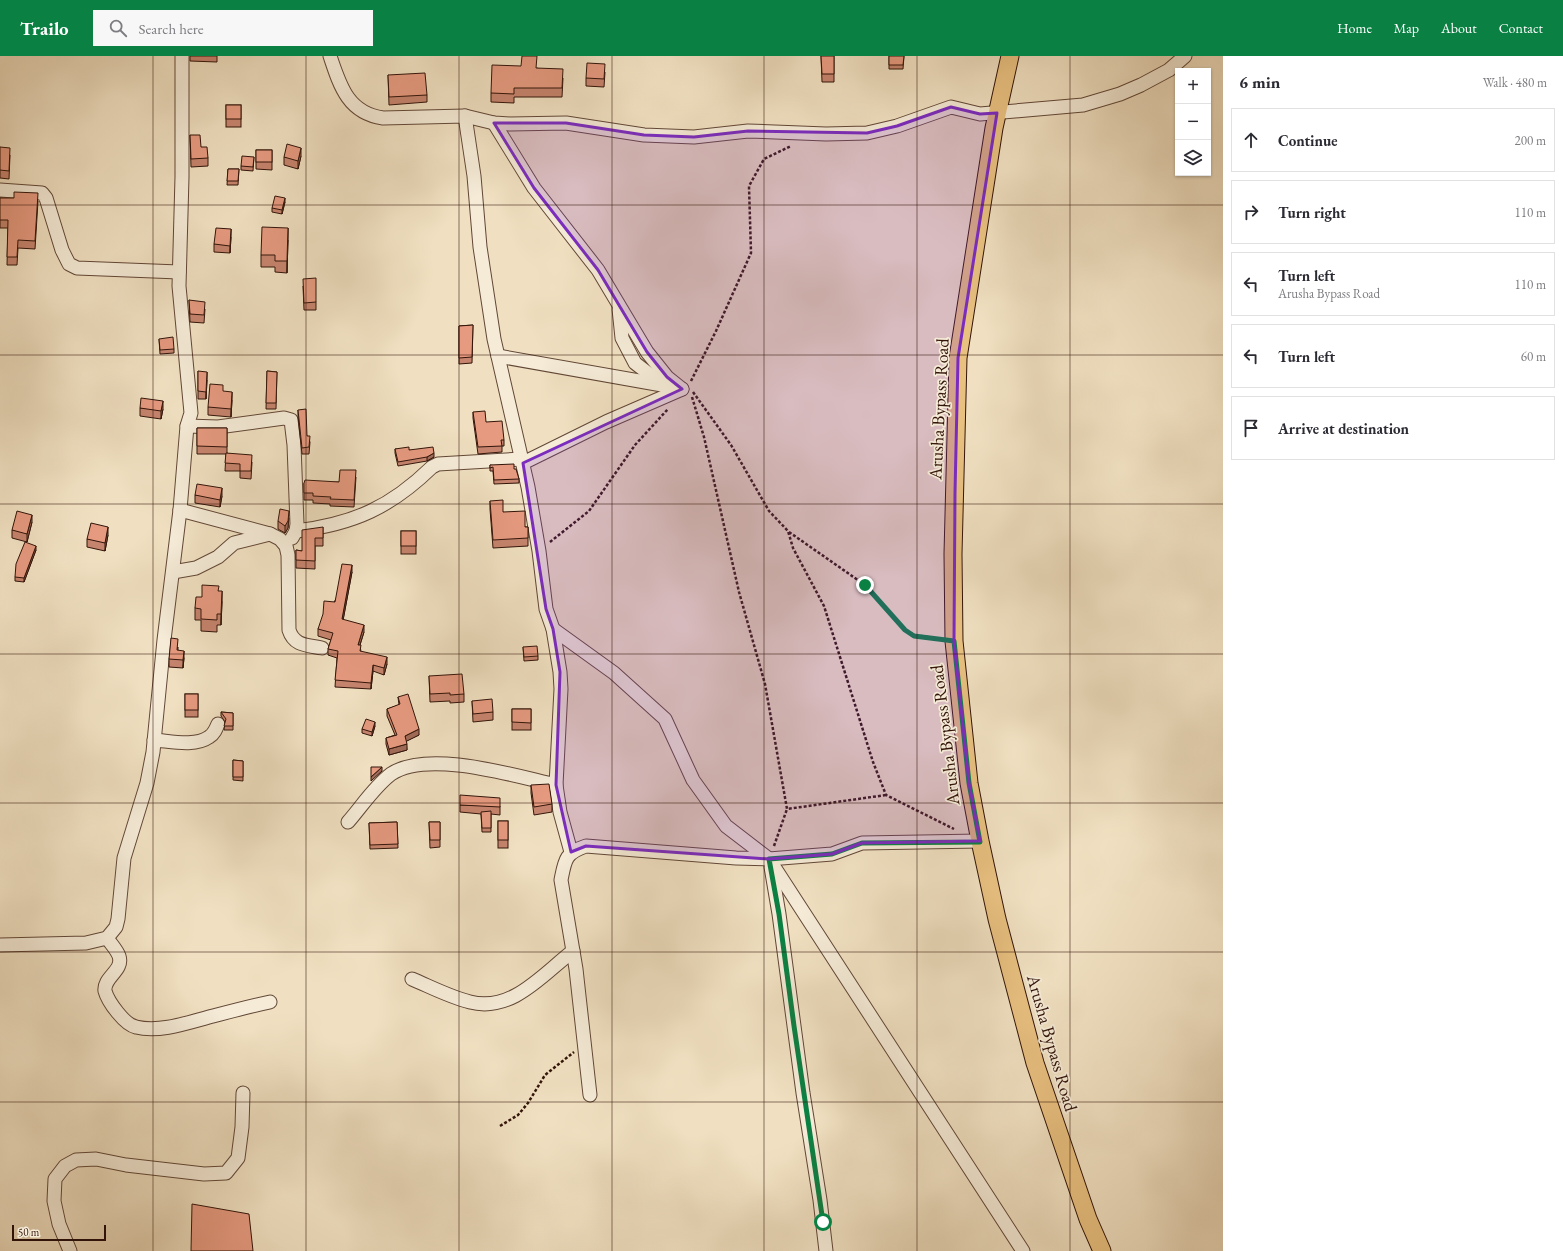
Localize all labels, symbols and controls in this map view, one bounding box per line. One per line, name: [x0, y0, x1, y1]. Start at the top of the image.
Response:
search box: [93, 10, 373, 46]
text: Trailo: [20, 16, 69, 41]
icon: search: [107, 17, 129, 39]
text: Search here: [139, 19, 204, 38]
text: Home: [1337, 19, 1372, 37]
text: Map: [1394, 19, 1419, 37]
text: About: [1441, 19, 1477, 37]
text: Contact: [1499, 19, 1543, 37]
map controls: [1175, 68, 1211, 176]
button: +: [1175, 68, 1211, 104]
text: 6 min: [1239, 71, 1280, 93]
text: Walk · 480 m: [1483, 74, 1547, 91]
button: −: [1175, 104, 1211, 140]
icon: ahead: [1240, 129, 1262, 151]
text: Continue: [1278, 131, 1338, 150]
text: 200 m: [1515, 132, 1546, 149]
button: layers: [1175, 140, 1211, 176]
icon: right: [1240, 201, 1262, 223]
text: Turn right: [1278, 203, 1346, 222]
text: 110 m: [1515, 204, 1546, 221]
text: Turn left: [1278, 266, 1335, 285]
icon: left: [1240, 273, 1262, 295]
text: 110 m: [1515, 276, 1546, 293]
text: Arusha Bypass Road: [1278, 285, 1380, 302]
street label: Arusha Bypass Road: [923, 337, 954, 481]
icon: left: [1240, 345, 1262, 367]
text: Turn left: [1278, 347, 1335, 366]
text: 60 m: [1521, 348, 1546, 365]
icon: arrive: [1240, 417, 1262, 439]
text: Arrive at destination: [1278, 419, 1409, 438]
route end: [856, 576, 874, 594]
street label: Arusha Bypass Road: [924, 663, 965, 808]
street label: Arusha Bypass Road: [1022, 971, 1083, 1115]
route start: [814, 1213, 832, 1231]
scale bar: [12, 1223, 106, 1242]
text: 50 m: [18, 1225, 39, 1239]

